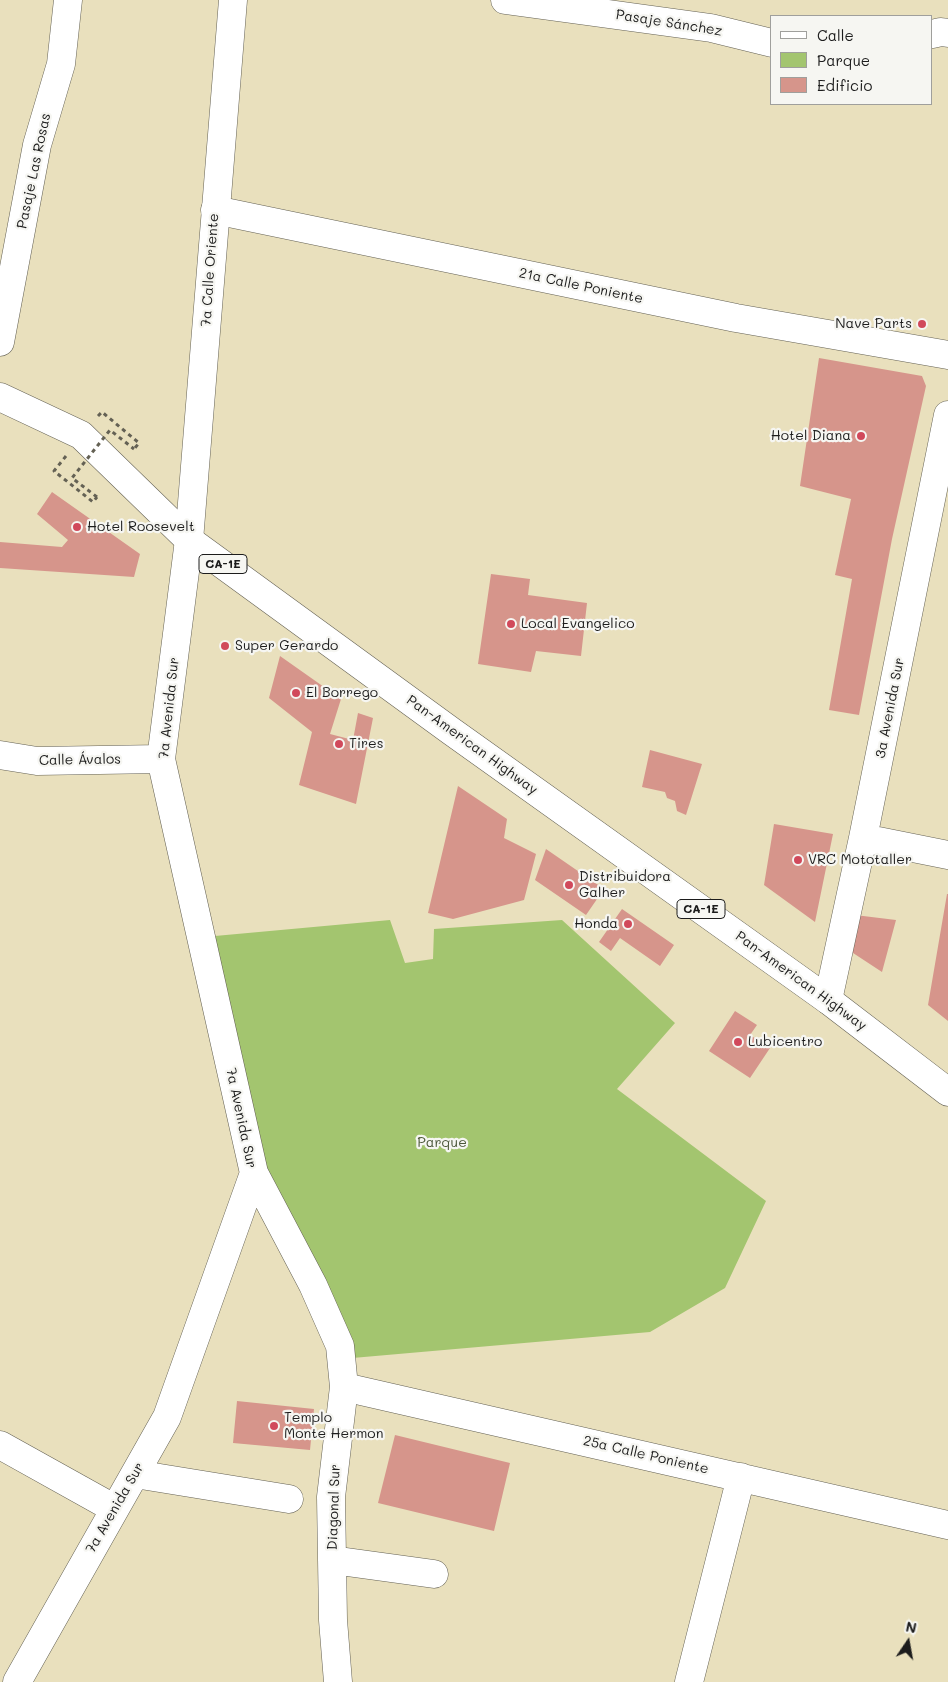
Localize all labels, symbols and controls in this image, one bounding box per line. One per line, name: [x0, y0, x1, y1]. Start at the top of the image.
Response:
street label: Pasaje Sánchez: [615, 6, 723, 40]
legend: [770, 15, 933, 105]
text: Calle: [817, 25, 854, 45]
text: Parque: [817, 50, 870, 70]
text: Edificio: [817, 75, 872, 95]
street label: Pasaje Las Rosas: [14, 112, 54, 230]
street label: 7a Calle Oriente: [198, 213, 222, 327]
street label: 21a Calle Poniente: [517, 265, 645, 307]
place label: Nave Parts: [835, 316, 912, 332]
marker: Nave Parts: [916, 318, 928, 330]
place label: Hotel Diana: [771, 428, 851, 444]
marker: Hotel Diana: [855, 430, 867, 442]
place label: Hotel Roosevelt: [87, 519, 195, 535]
marker: Hotel Roosevelt: [71, 521, 83, 533]
road number: CA-1E: [199, 554, 247, 574]
place label: Local Evangelico: [521, 616, 635, 632]
marker: Local Evangelico: [505, 618, 517, 630]
place label: Super Gerardo: [235, 638, 338, 654]
marker: Super Gerardo: [219, 640, 231, 652]
street label: 7a Avenida Sur: [155, 656, 183, 760]
street label: 3a Avenida Sur: [872, 656, 908, 760]
place label: El Borrego: [306, 685, 378, 701]
marker: El Borrego: [290, 687, 302, 699]
street label: Pan-American Highway: [403, 692, 541, 798]
place label: Tires: [349, 736, 384, 752]
marker: Tires: [333, 738, 345, 750]
street label: Calle Ávalos: [39, 751, 121, 769]
place label: VRC Mototaller: [808, 852, 912, 868]
marker: VRC Mototaller: [792, 854, 804, 866]
place label: Distribuidora Galher: [579, 869, 671, 902]
marker: Distribuidora Galher: [563, 879, 575, 891]
road number: CA-1E: [677, 900, 725, 919]
place label: Honda: [574, 916, 618, 932]
marker: Honda: [622, 918, 634, 930]
street label: Pan-American Highway: [732, 928, 870, 1034]
place label: Lubicentro: [748, 1034, 822, 1050]
marker: Lubicentro: [732, 1036, 744, 1048]
street label: 7a Avenida Sur: [222, 1066, 260, 1170]
park label: Parque: [417, 1135, 467, 1151]
place label: Templo Monte Hermon: [284, 1410, 383, 1442]
marker: Templo Monte Hermon: [268, 1420, 280, 1432]
street label: 25a Calle Poniente: [582, 1432, 710, 1478]
street label: 7a Avenida Sur: [82, 1460, 148, 1556]
street label: Diagonal Sur: [324, 1464, 344, 1550]
text: N: [904, 1616, 918, 1637]
north arrow: [883, 1617, 933, 1667]

